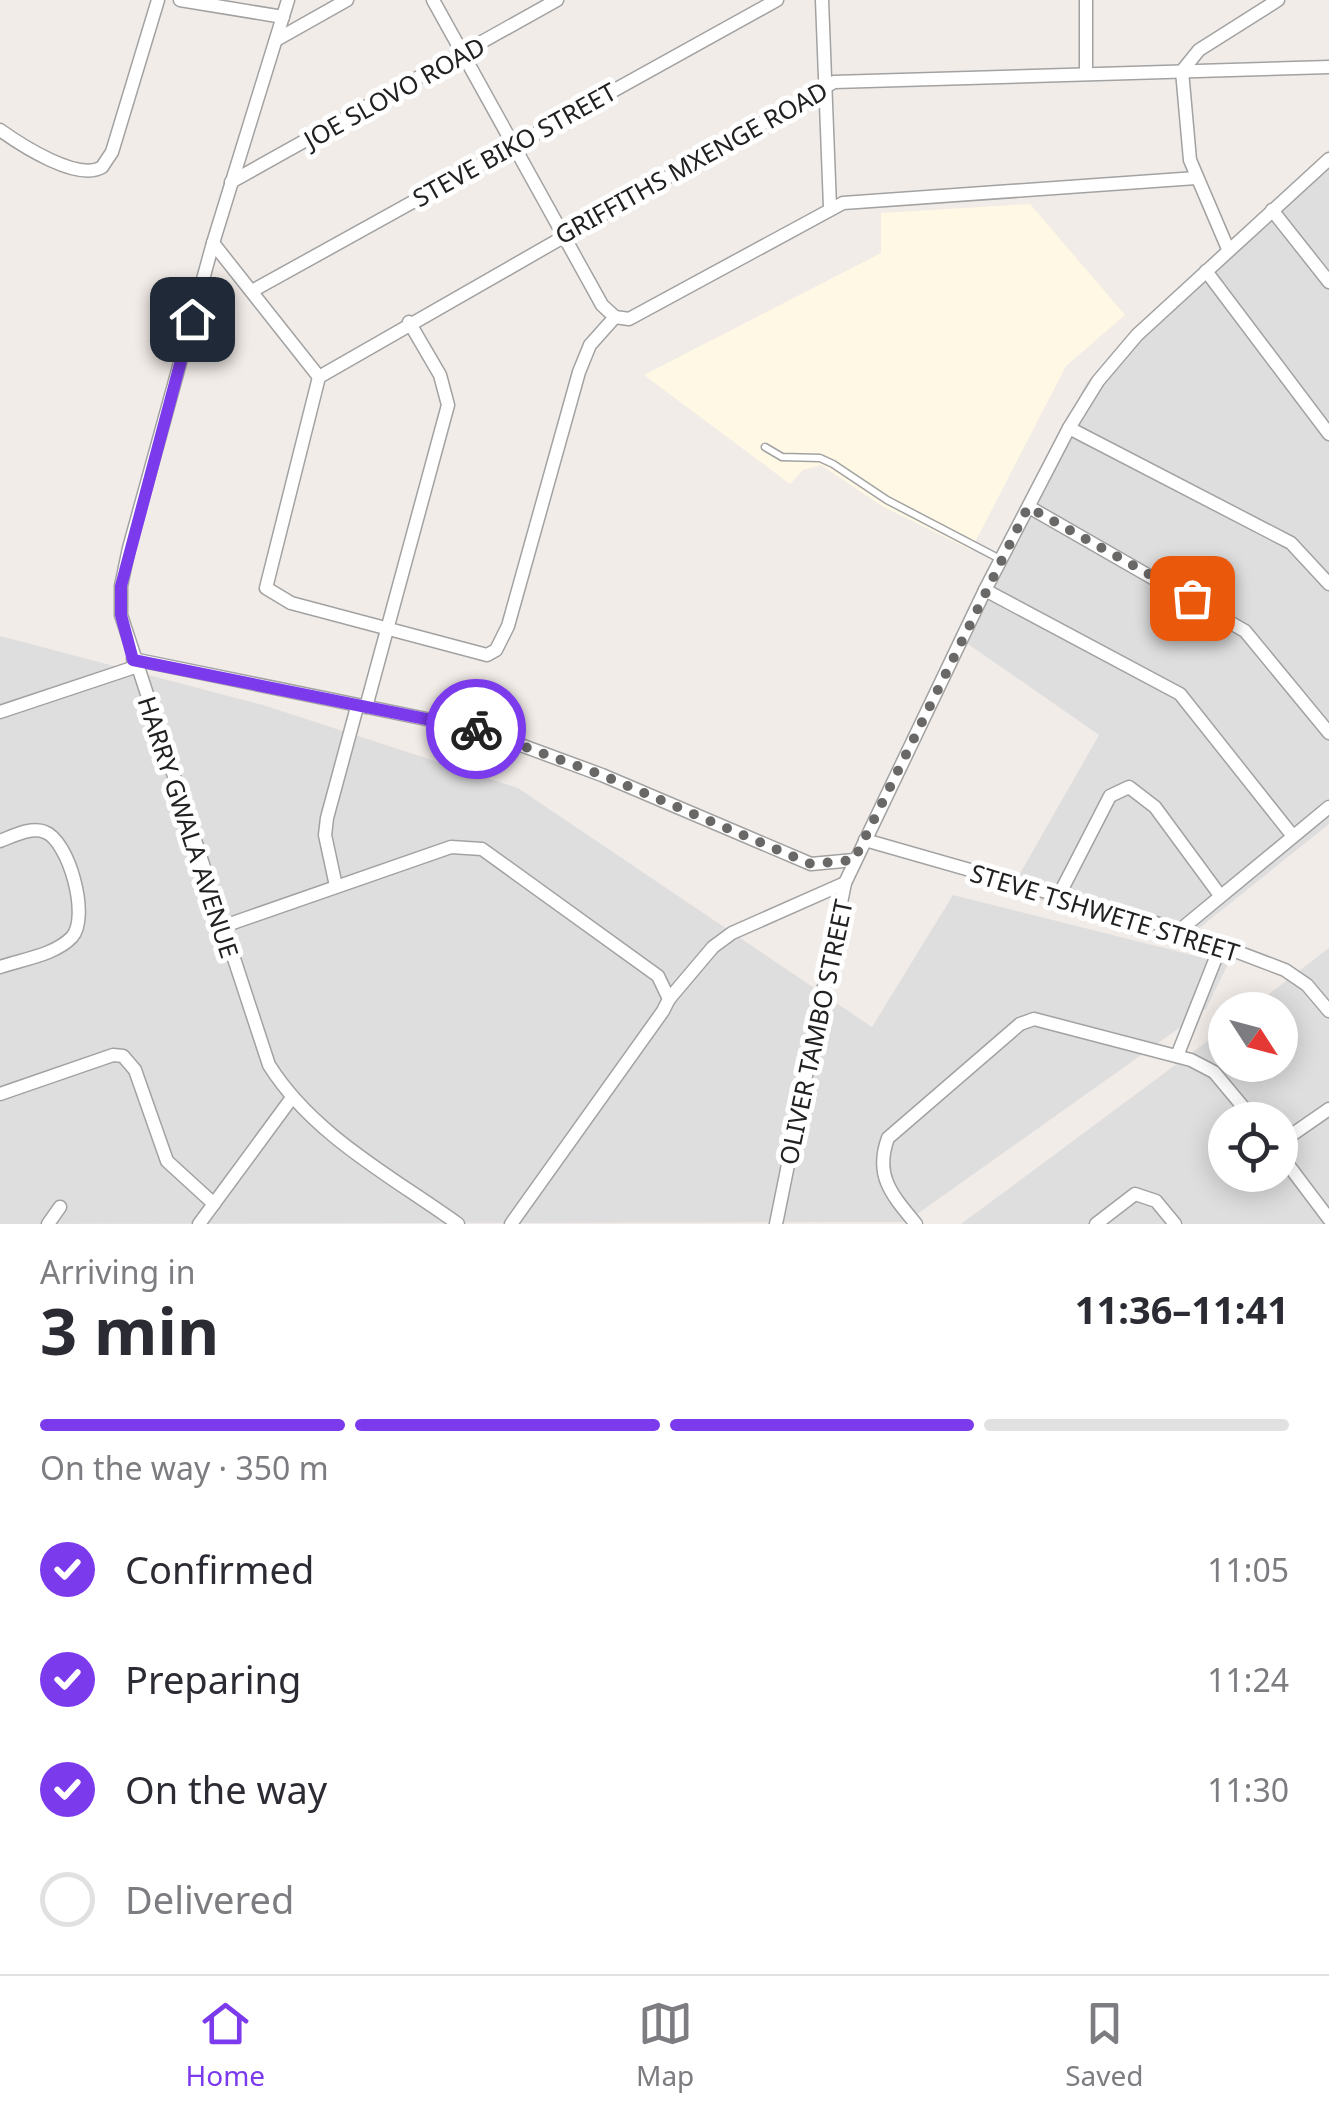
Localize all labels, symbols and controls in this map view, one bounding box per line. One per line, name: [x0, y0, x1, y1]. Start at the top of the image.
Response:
street label: JOE SLOVO ROAD: [296, 28, 491, 157]
street label: GRIFFITHS MXENGE ROAD: [549, 73, 833, 251]
street label: STEVE BIKO STREET: [406, 74, 622, 214]
pin: [150, 277, 235, 362]
icon: home: [165, 292, 220, 347]
pin: [1150, 556, 1235, 641]
icon: bag: [1165, 571, 1220, 626]
courier: [426, 679, 526, 779]
street label: HARRY GWALA AVENUE: [131, 692, 247, 962]
icon: bike: [449, 702, 504, 757]
street label: STEVE TSHWETE STREET: [966, 855, 1244, 969]
street label: OLIVER TAMBO STREET: [770, 896, 860, 1168]
north arrow: [1208, 992, 1298, 1082]
map controls: [1208, 992, 1298, 1192]
button: locate: [1208, 1102, 1298, 1192]
text: Arriving in: [40, 1250, 195, 1293]
text: 11:36–11:41: [1075, 1283, 1289, 1335]
text: 3 min: [40, 1286, 219, 1374]
text: On the way · 350 m: [40, 1446, 329, 1489]
icon: check: [40, 1542, 95, 1597]
text: Confirmed: [125, 1543, 314, 1595]
text: 11:05: [1207, 1548, 1289, 1591]
icon: check: [40, 1652, 95, 1707]
text: Preparing: [125, 1653, 301, 1705]
text: 11:24: [1207, 1658, 1289, 1701]
icon: check: [40, 1762, 95, 1817]
text: On the way: [125, 1763, 327, 1815]
text: 11:30: [1207, 1768, 1289, 1811]
text: Delivered: [125, 1873, 294, 1925]
tab: Home: [185, 1996, 265, 2094]
tab: Map: [636, 1996, 694, 2094]
tab: Saved: [1065, 1996, 1144, 2094]

